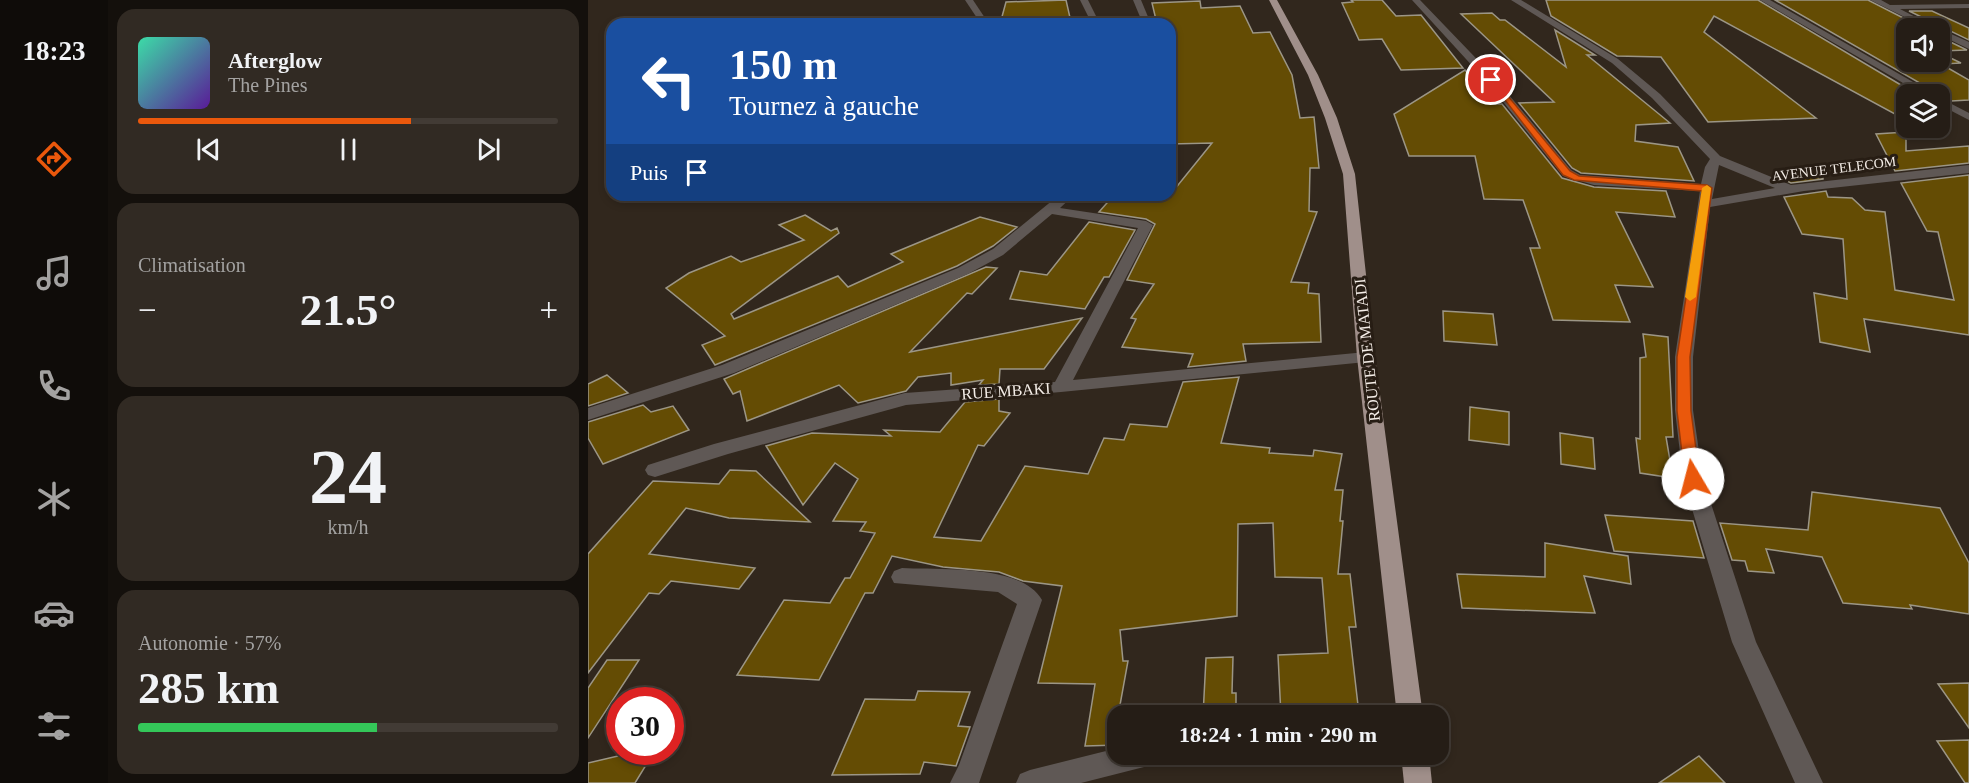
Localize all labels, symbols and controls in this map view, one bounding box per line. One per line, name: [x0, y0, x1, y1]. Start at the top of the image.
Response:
map controls: [1896, 18, 1950, 138]
button: sound: [1896, 18, 1950, 72]
text: 18:23: [23, 36, 86, 66]
icon: left: [630, 42, 708, 120]
text: 150 m: [729, 42, 838, 88]
text: Afterglow: [228, 48, 322, 73]
pin: [1465, 54, 1516, 105]
icon: arrive: [1474, 63, 1507, 96]
text: The Pines: [228, 74, 307, 96]
button: layers: [1896, 84, 1950, 138]
text: Tournez à gauche: [729, 91, 919, 121]
icon: previous: [192, 133, 225, 166]
icon: pause: [332, 133, 365, 166]
icon: next: [472, 133, 505, 166]
icon: directions: [33, 138, 75, 180]
street label: AVENUE TELECOM: [1771, 154, 1898, 184]
icon: arrive: [680, 156, 713, 189]
text: Puis: [630, 160, 668, 185]
icon: music: [33, 252, 75, 294]
text: Climatisation: [138, 254, 246, 276]
street label: ROUTE DE MATADI: [1351, 278, 1383, 422]
text: 21.5°: [300, 285, 396, 335]
text: −: [138, 292, 157, 328]
text: +: [539, 292, 558, 328]
icon: phone: [33, 365, 75, 407]
street label: RUE MBAKI: [961, 379, 1051, 403]
text: 24: [309, 433, 387, 520]
position arrow: [1661, 447, 1725, 511]
icon: climate: [33, 478, 75, 520]
text: km/h: [327, 516, 369, 538]
icon: car: [33, 592, 75, 634]
text: Autonomie · 57%: [138, 632, 281, 654]
text: 285 km: [138, 663, 279, 713]
speed limit sign: 30: [606, 687, 684, 765]
icon: filters: [33, 705, 75, 747]
text: 18:24 · 1 min · 290 m: [1179, 722, 1377, 747]

